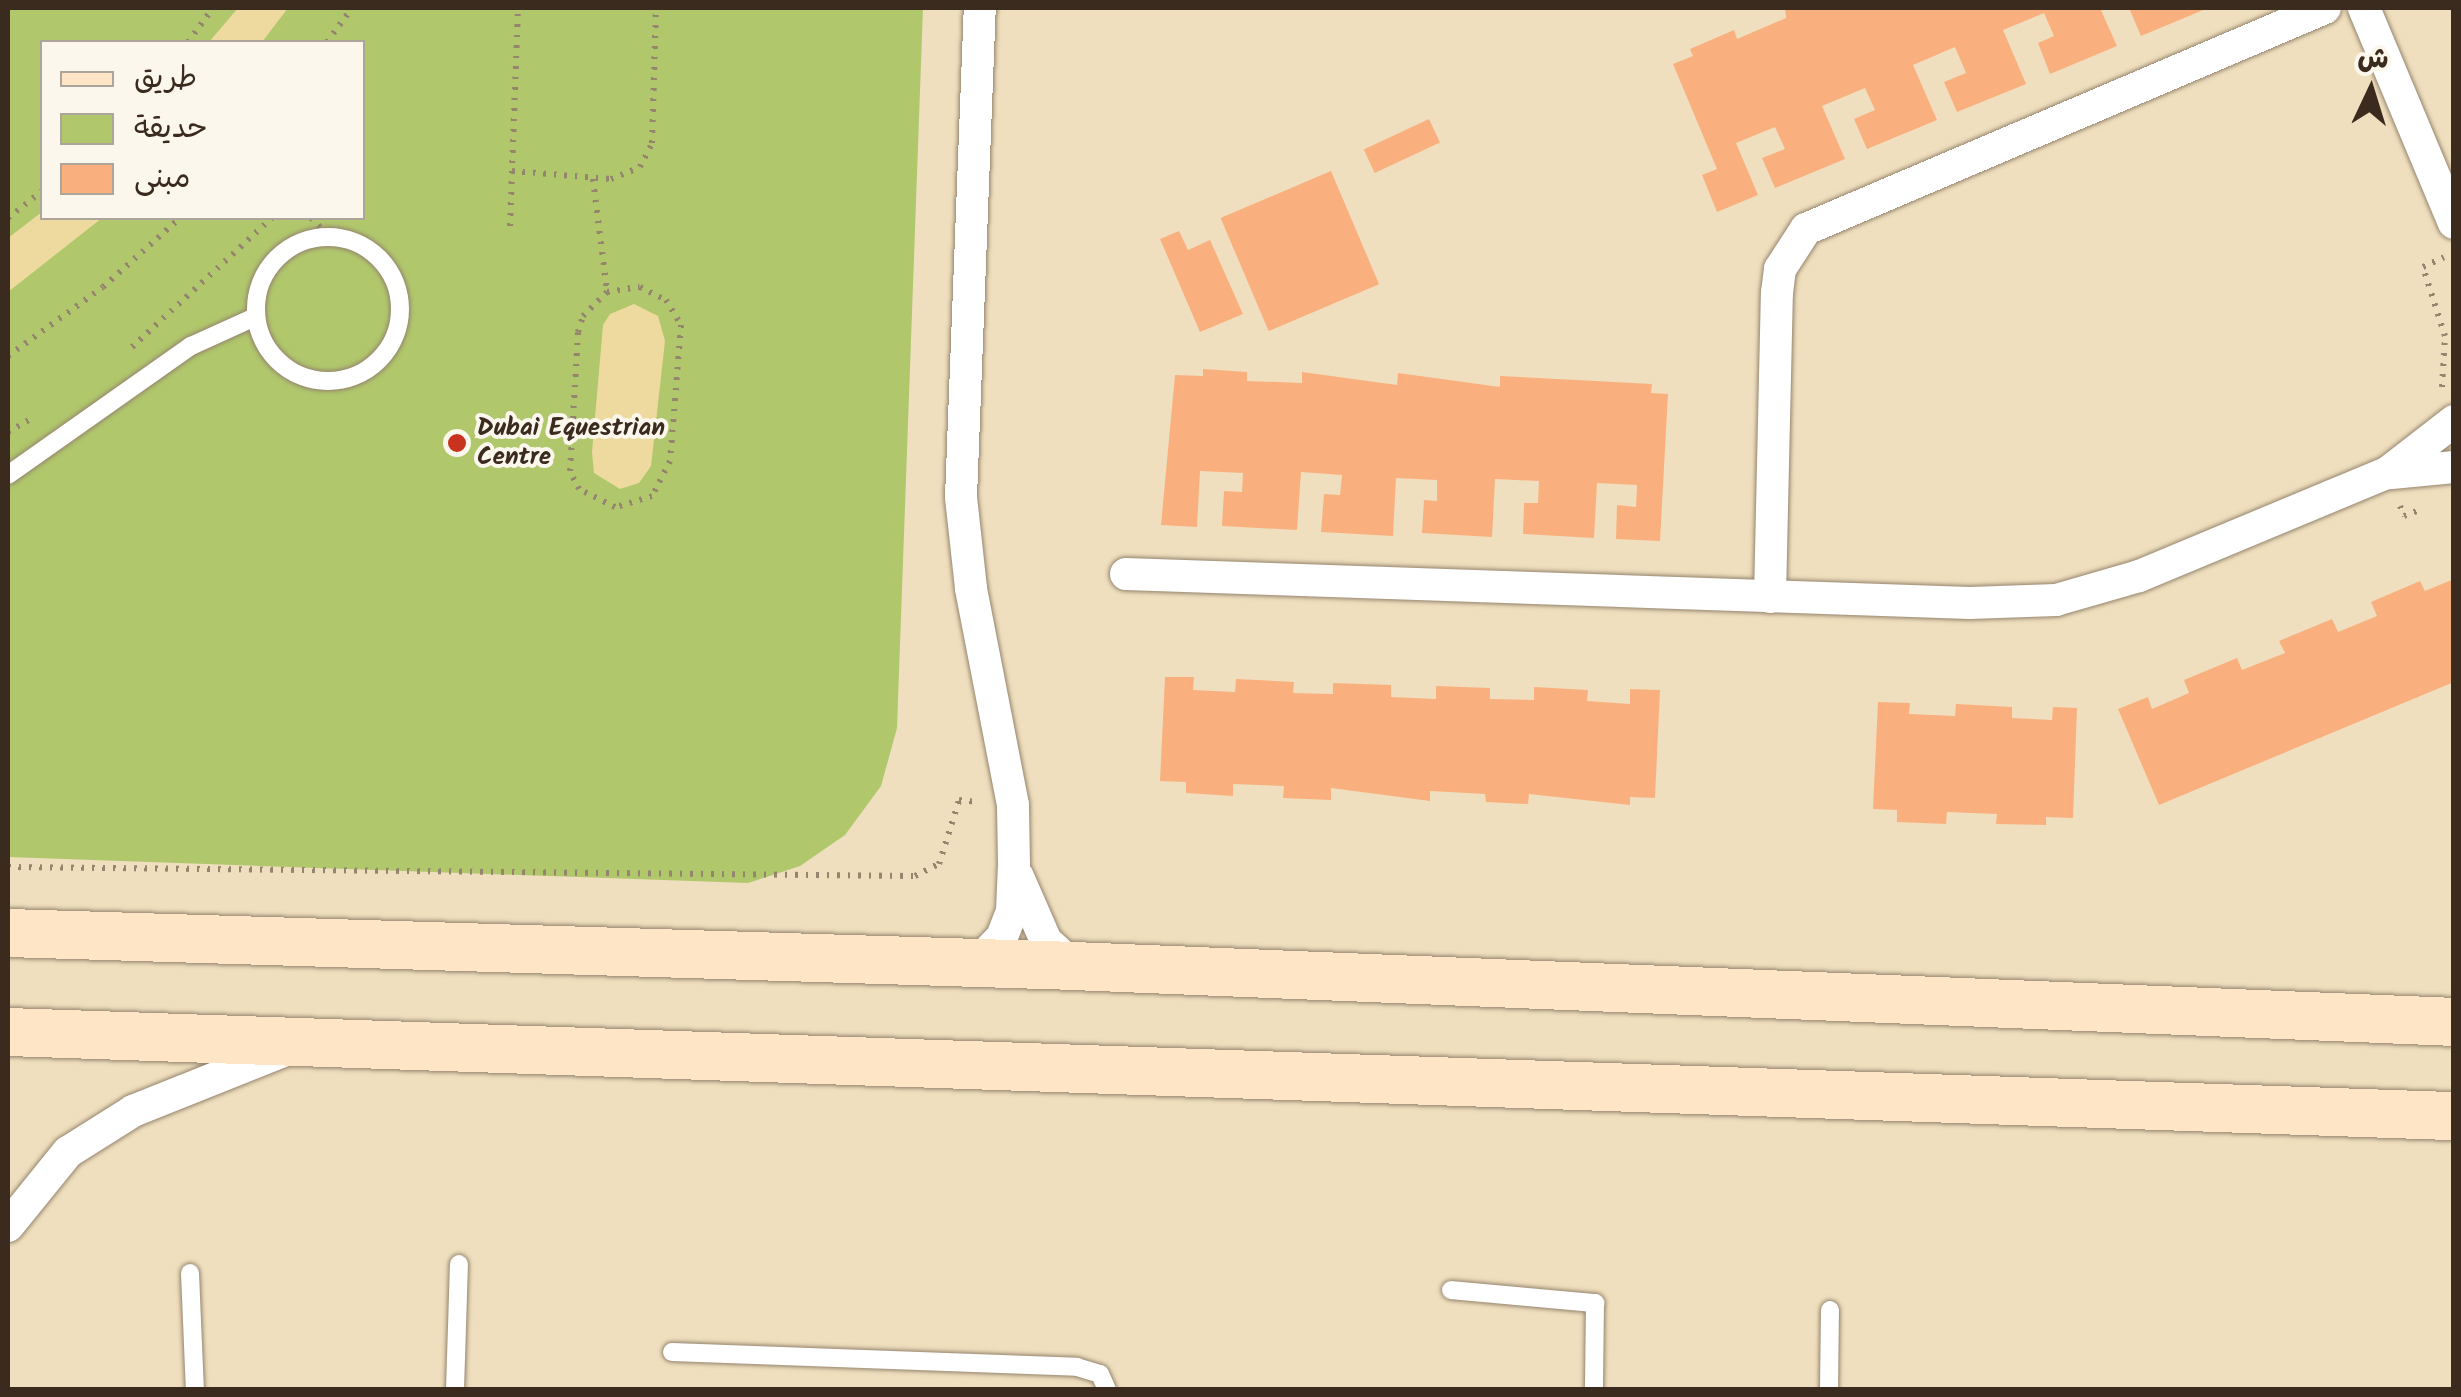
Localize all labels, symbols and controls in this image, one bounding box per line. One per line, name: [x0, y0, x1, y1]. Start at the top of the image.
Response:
text: ش: [2356, 36, 2390, 83]
legend: [40, 40, 365, 220]
north arrow: [2321, 40, 2421, 140]
text: طريق: [134, 55, 197, 103]
text: حديقة: [134, 105, 208, 153]
text: مبنى: [134, 155, 190, 203]
place label: Dubai Equestrian Centre: [477, 414, 665, 473]
marker: Dubai Equestrian Centre: [446, 432, 468, 454]

